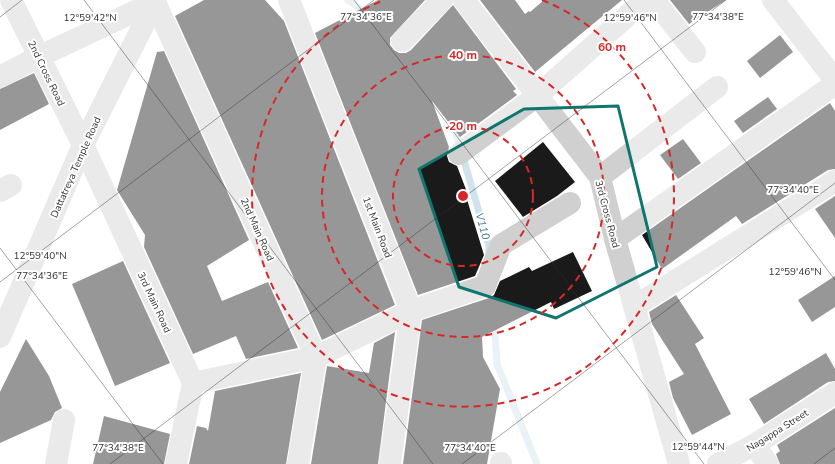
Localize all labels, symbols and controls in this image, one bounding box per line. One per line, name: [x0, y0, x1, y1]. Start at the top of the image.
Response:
text: 77°34'36"E: [340, 10, 392, 24]
text: 77°34'38"E: [692, 10, 744, 24]
text: 12°59'42"N: [63, 11, 117, 25]
text: 12°59'46"N: [603, 11, 657, 25]
street label: 2nd Cross Road: [24, 38, 68, 109]
text: 60 m: [598, 39, 626, 55]
text: 40 m: [449, 47, 477, 63]
street label: Dattatreya Temple Road: [47, 115, 105, 220]
text: 20 m: [449, 118, 477, 134]
street label: 3rd Cross Road: [591, 179, 623, 250]
text: 77°34'40"E: [767, 183, 819, 197]
centre of rings: [456, 189, 470, 203]
street label: 1st Main Road: [359, 195, 395, 260]
street label: 2nd Main Road: [237, 196, 277, 263]
water label: V110: [472, 211, 494, 242]
text: 12°59'40"N: [13, 249, 67, 263]
text: 12°59'46"N: [768, 265, 822, 279]
text: 77°34'36"E: [16, 269, 68, 283]
street label: 3rd Main Road: [134, 270, 174, 335]
street label: Nagappa Street: [744, 406, 812, 456]
text: 12°59'44"N: [671, 440, 725, 454]
text: 77°34'38"E: [92, 441, 144, 455]
text: 77°34'40"E: [444, 441, 496, 455]

